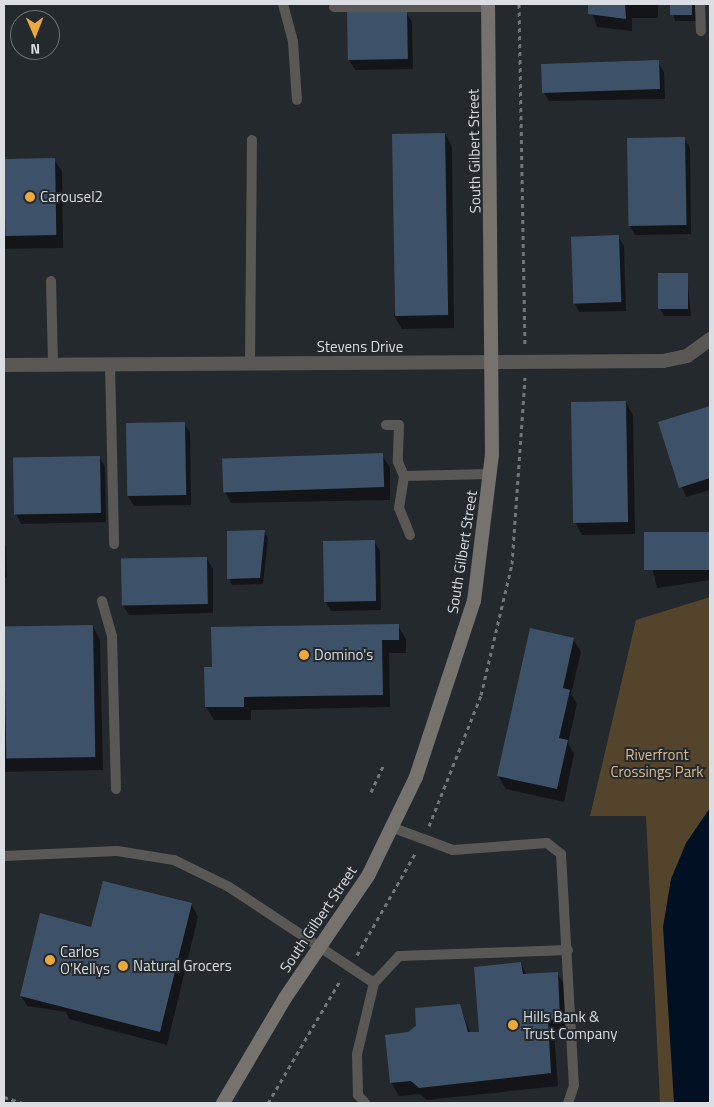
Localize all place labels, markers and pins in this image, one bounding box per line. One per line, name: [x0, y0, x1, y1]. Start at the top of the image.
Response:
place label: Carousel2: [40, 188, 103, 206]
marker: Carousel2: [24, 191, 36, 203]
place label: Domino's: [314, 646, 373, 664]
marker: Domino's: [298, 649, 310, 661]
place label: Carlos O'Kellys: [60, 942, 110, 977]
marker: Carlos O'Kellys: [44, 954, 56, 966]
place label: Natural Grocers: [133, 957, 232, 975]
marker: Natural Grocers: [117, 960, 129, 972]
place label: Hills Bank & Trust Company: [523, 1007, 617, 1042]
marker: Hills Bank & Trust Company: [507, 1019, 519, 1031]

